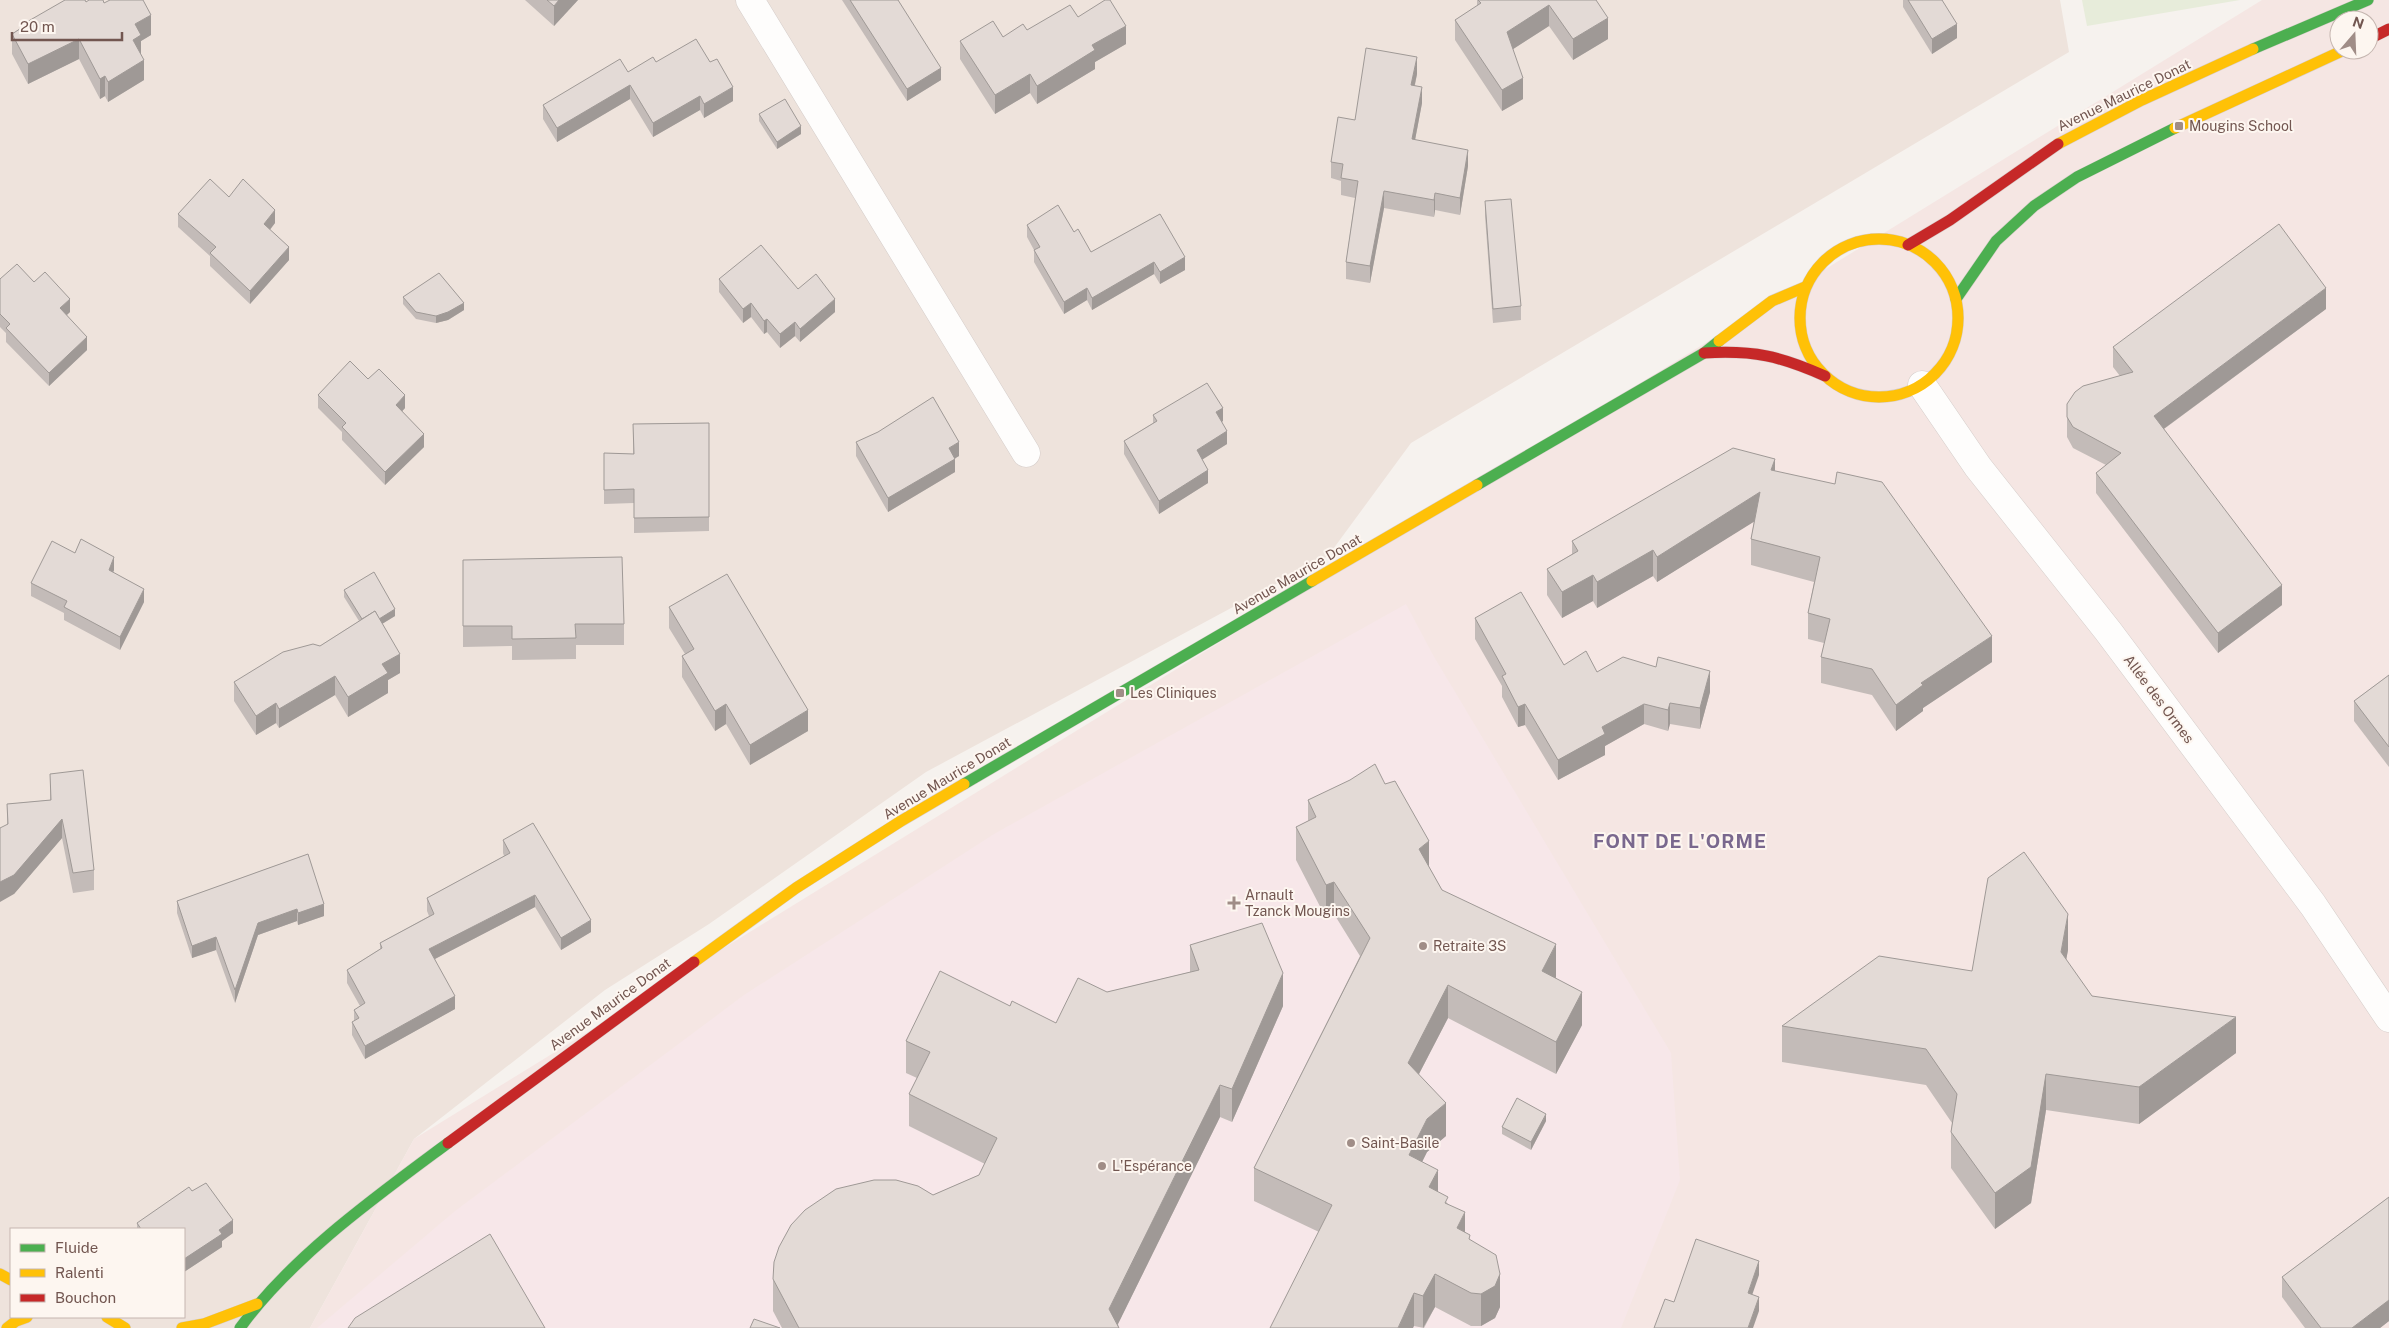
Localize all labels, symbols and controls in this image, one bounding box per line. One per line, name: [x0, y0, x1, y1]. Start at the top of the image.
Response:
scale bar: [12, 10, 122, 42]
north arrow: [2329, 10, 2379, 60]
text: N: [2350, 13, 2366, 32]
text: 20 m: [20, 18, 55, 35]
street label: Avenue Maurice Donat: [2055, 56, 2193, 134]
place label: Mougins School: [2189, 118, 2293, 134]
marker: Mougins School: [2173, 120, 2185, 132]
street label: Avenue Maurice Donat: [1230, 531, 1364, 617]
street label: Allée des Ormes: [2121, 652, 2197, 746]
place label: Les Cliniques: [1130, 685, 1216, 701]
marker: Les Cliniques: [1114, 687, 1126, 699]
street label: Avenue Maurice Donat: [880, 734, 1014, 822]
district label: FONT DE L'ORME: [1593, 830, 1767, 852]
place label: Arnault Tzanck Mougins: [1245, 887, 1350, 919]
marker: Arnault Tzanck Mougins: [1227, 896, 1241, 910]
place label: Retraite 3S: [1433, 938, 1506, 954]
marker: Retraite 3S: [1417, 940, 1429, 952]
street label: Avenue Maurice Donat: [546, 955, 674, 1053]
place label: Saint-Basile: [1361, 1135, 1439, 1151]
marker: Saint-Basile: [1345, 1137, 1357, 1149]
place label: L'Espérance: [1112, 1158, 1192, 1174]
marker: L'Espérance: [1096, 1160, 1108, 1172]
legend: [10, 1228, 185, 1318]
text: Fluide: [55, 1239, 98, 1256]
text: Ralenti: [55, 1264, 104, 1281]
text: Bouchon: [55, 1289, 116, 1306]

